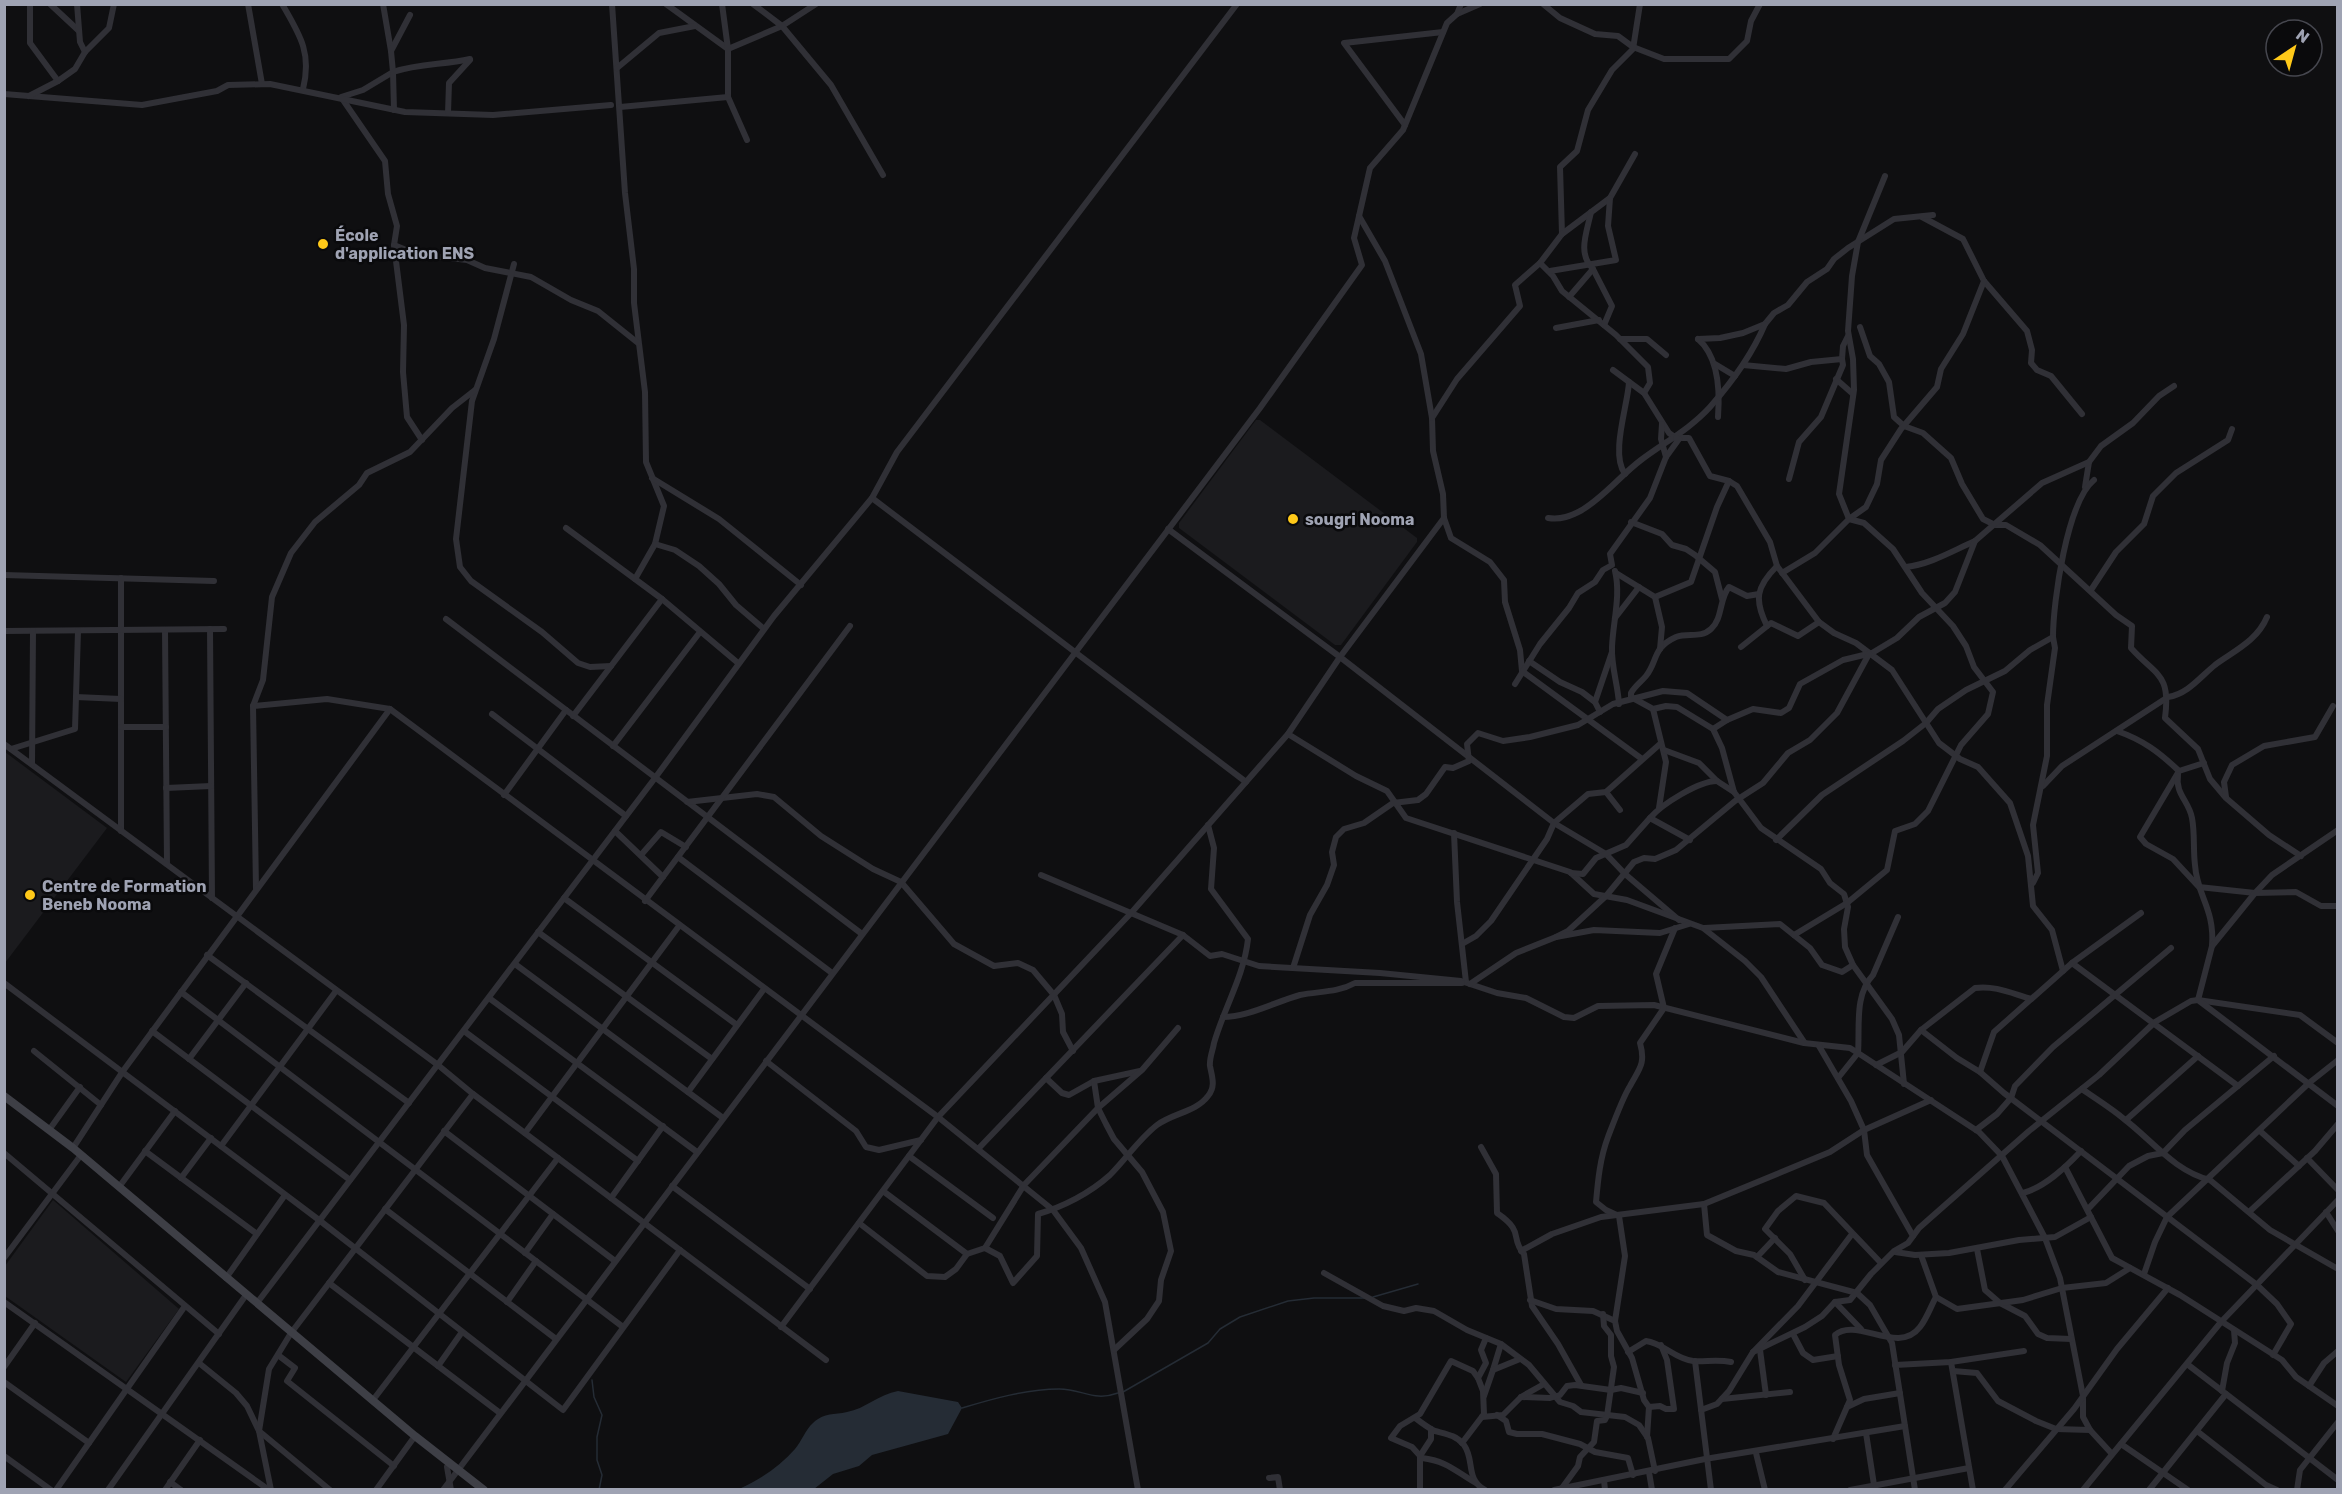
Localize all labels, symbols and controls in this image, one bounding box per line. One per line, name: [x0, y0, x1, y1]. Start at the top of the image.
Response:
north arrow: [2264, 18, 2324, 78]
text: N: [2292, 25, 2313, 47]
place label: École d'application ENS: [335, 225, 474, 263]
marker: École d'application ENS: [316, 237, 330, 251]
place label: sougri Nooma: [1305, 510, 1414, 529]
marker: sougri Nooma: [1286, 512, 1300, 526]
place label: Centre de Formation Beneb Nooma: [42, 877, 206, 914]
marker: Centre de Formation Beneb Nooma: [23, 888, 37, 902]

